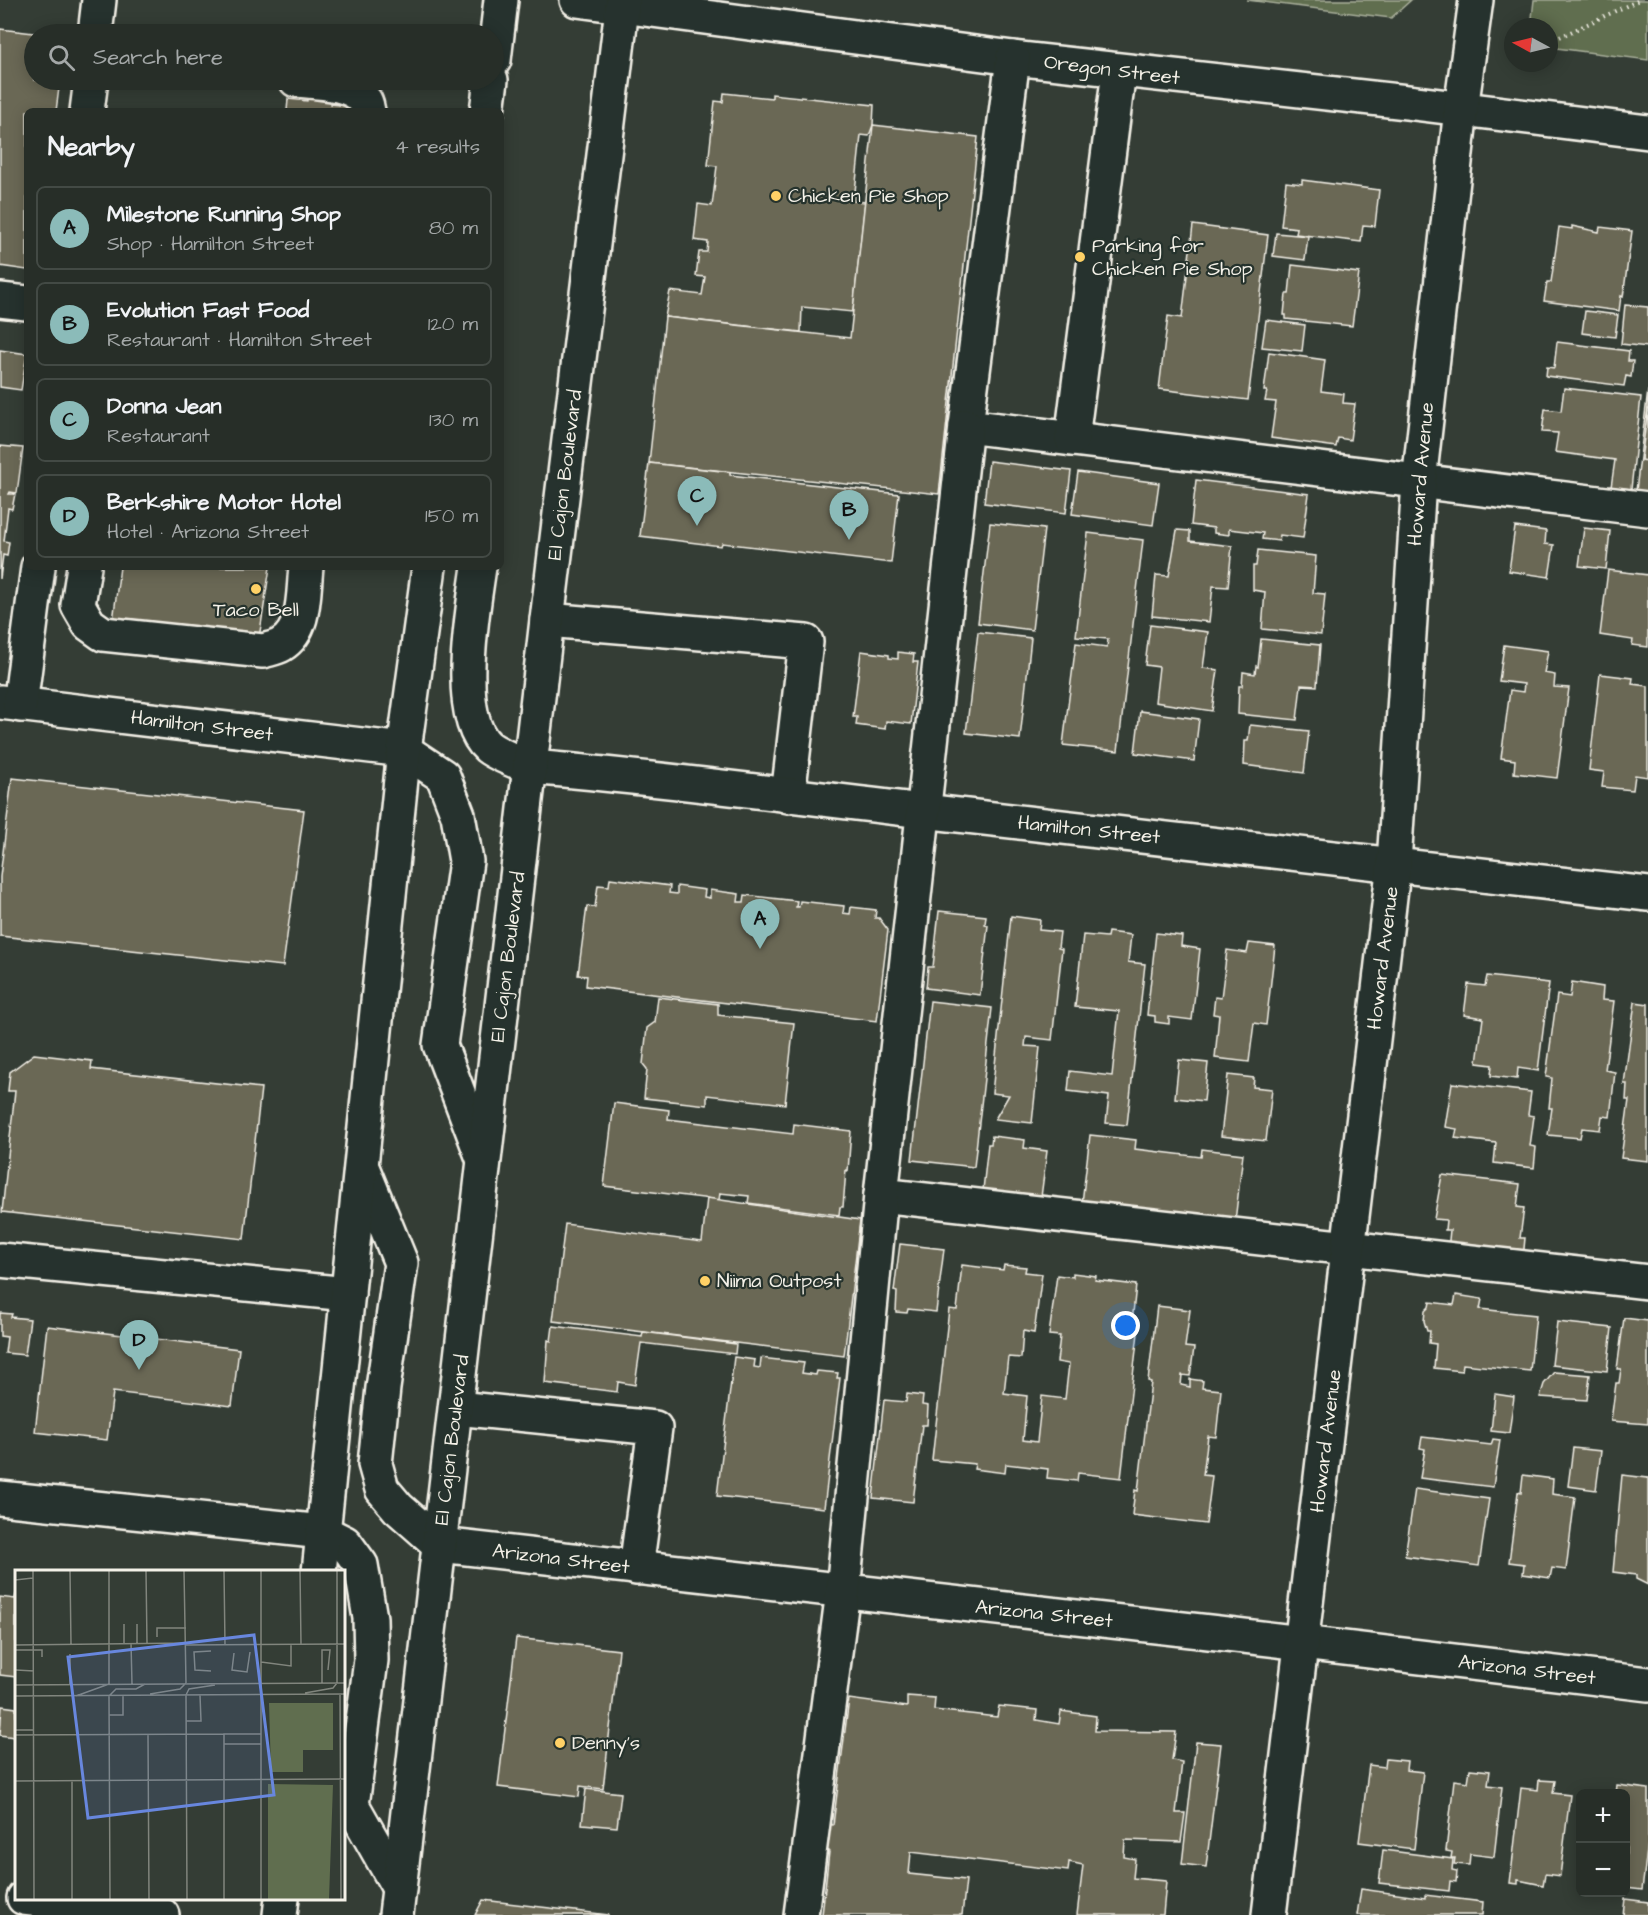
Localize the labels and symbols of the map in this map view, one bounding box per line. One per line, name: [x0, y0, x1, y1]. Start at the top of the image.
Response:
north arrow: [1504, 18, 1558, 72]
street label: Oregon Street: [1042, 48, 1181, 93]
place label: Chicken Pie Shop: [788, 182, 949, 210]
marker: Chicken Pie Shop: [769, 189, 783, 203]
place label: Parking for Chicken Pie Shop: [1092, 232, 1253, 283]
marker: Parking for Chicken Pie Shop: [1073, 250, 1087, 264]
street label: El Cajon Boulevard: [541, 388, 589, 562]
street label: Howard Avenue: [1401, 401, 1441, 547]
pin: C: [678, 476, 716, 526]
pin: B: [830, 490, 868, 540]
marker: Taco Bell: [249, 582, 263, 596]
place label: Taco Bell: [213, 596, 299, 624]
street label: Hamilton Street: [129, 703, 275, 749]
street label: Hamilton Street: [1016, 809, 1162, 851]
street label: El Cajon Boulevard: [484, 870, 532, 1044]
street label: Howard Avenue: [1360, 885, 1406, 1031]
pin: A: [740, 900, 780, 949]
place label: Niima Outpost: [717, 1267, 842, 1295]
marker: Niima Outpost: [698, 1274, 712, 1288]
your location: [1111, 1311, 1140, 1340]
pin: D: [120, 1320, 158, 1370]
street label: El Cajon Boulevard: [428, 1353, 476, 1527]
street label: Howard Avenue: [1303, 1368, 1349, 1514]
street label: Arizona Street: [491, 1537, 631, 1581]
inset map: [15, 1570, 345, 1900]
street label: Arizona Street: [974, 1593, 1114, 1635]
street label: Arizona Street: [1457, 1648, 1597, 1692]
place label: Denny's: [572, 1729, 640, 1758]
marker: Denny's: [553, 1736, 567, 1750]

